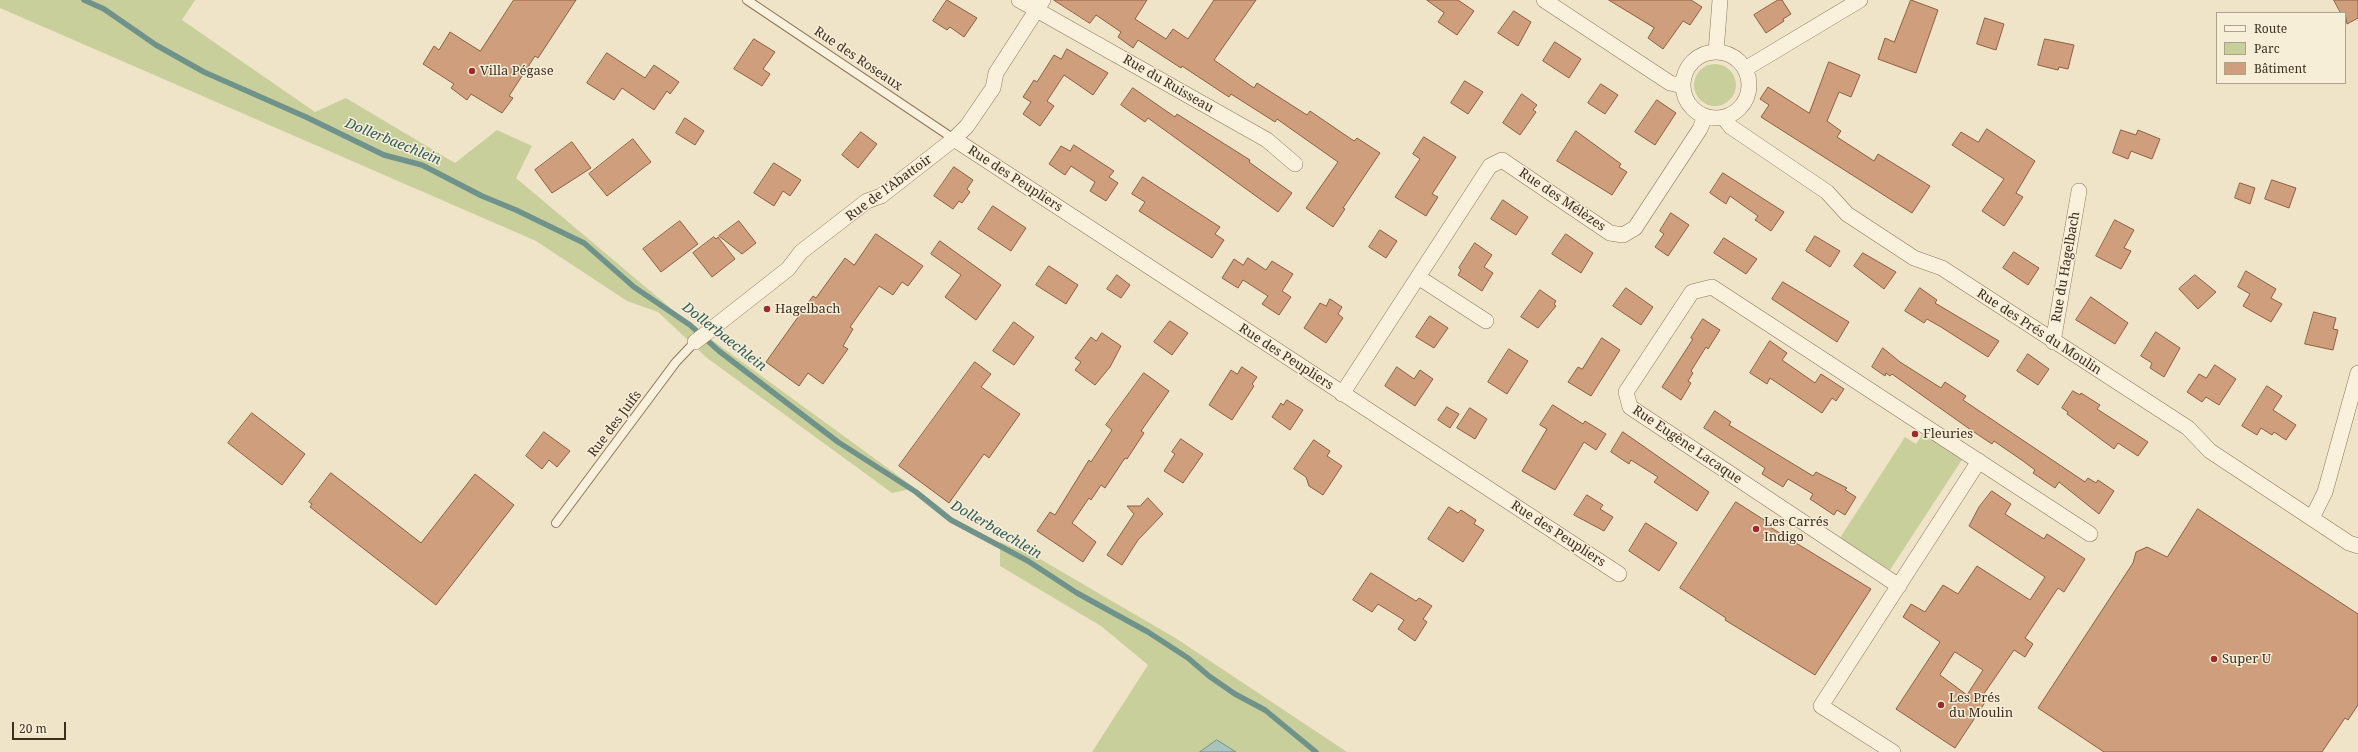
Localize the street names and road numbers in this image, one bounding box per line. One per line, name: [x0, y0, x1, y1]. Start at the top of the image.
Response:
street label: Rue des Roseaux: [811, 24, 905, 94]
street label: Rue du Ruisseau: [1120, 52, 1216, 116]
street label: Rue des Peupliers: [965, 143, 1065, 215]
street label: Rue de l'Abattoir: [843, 152, 935, 224]
street label: Rue des Mélèzes: [1516, 165, 1608, 235]
street label: Rue du Hagelbach: [2049, 210, 2083, 324]
street label: Rue des Prés du Moulin: [1974, 286, 2104, 378]
street label: Rue des Peupliers: [1236, 321, 1336, 393]
street label: Rue des Juifs: [585, 388, 645, 460]
street label: Rue Eugène Lacaque: [1629, 403, 1745, 487]
street label: Rue des Peupliers: [1508, 498, 1608, 570]

